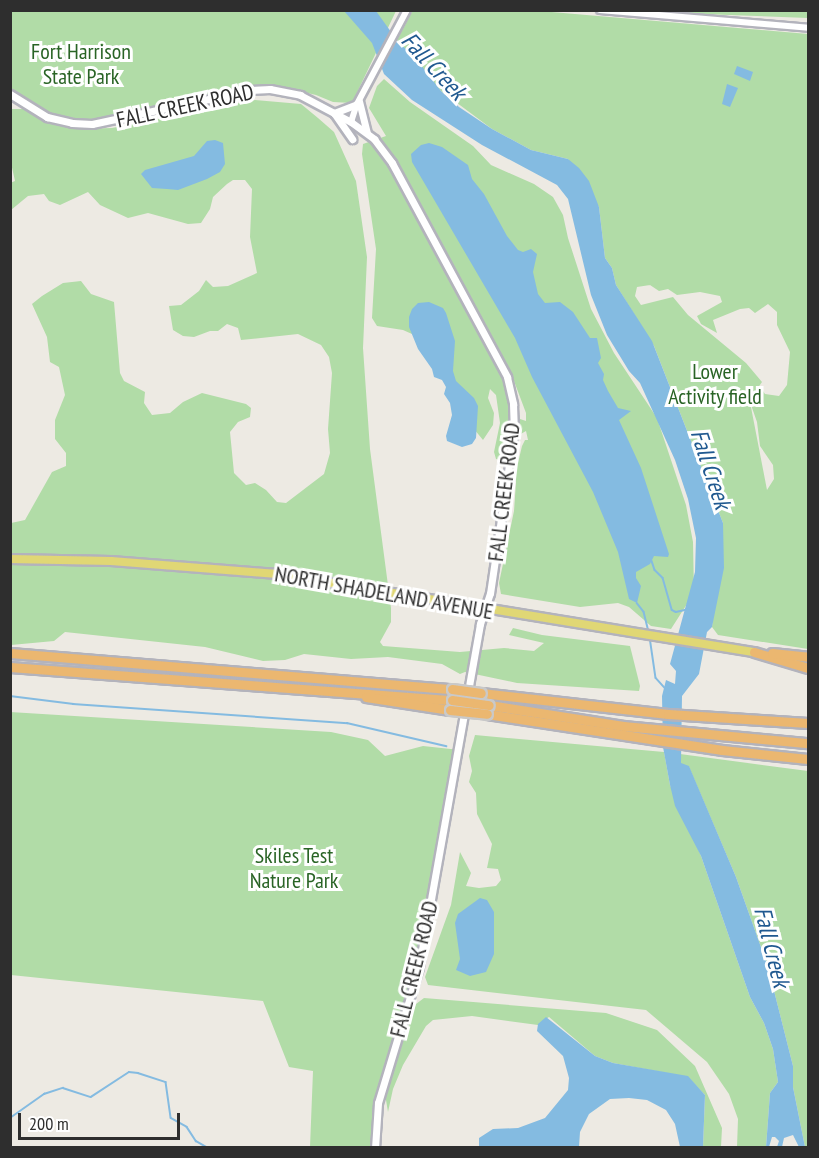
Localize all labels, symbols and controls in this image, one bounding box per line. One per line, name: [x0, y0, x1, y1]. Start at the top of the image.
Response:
water label: Fall Creek: [396, 26, 472, 106]
park label: Fort Harrison State Park: [31, 38, 131, 90]
street label: FALL CREEK ROAD: [113, 78, 257, 134]
park label: Lower Activity field: [668, 358, 762, 410]
street label: FALL CREEK ROAD: [482, 420, 526, 564]
water label: Fall Creek: [685, 426, 737, 512]
street label: NORTH SHADELAND AVENUE: [272, 561, 496, 625]
park label: Skiles Test Nature Park: [250, 842, 338, 894]
street label: FALL CREEK ROAD: [384, 897, 444, 1041]
water label: Fall Creek: [748, 904, 796, 990]
scale bar: [21, 1101, 183, 1139]
text: 200 m: [29, 1112, 69, 1135]

